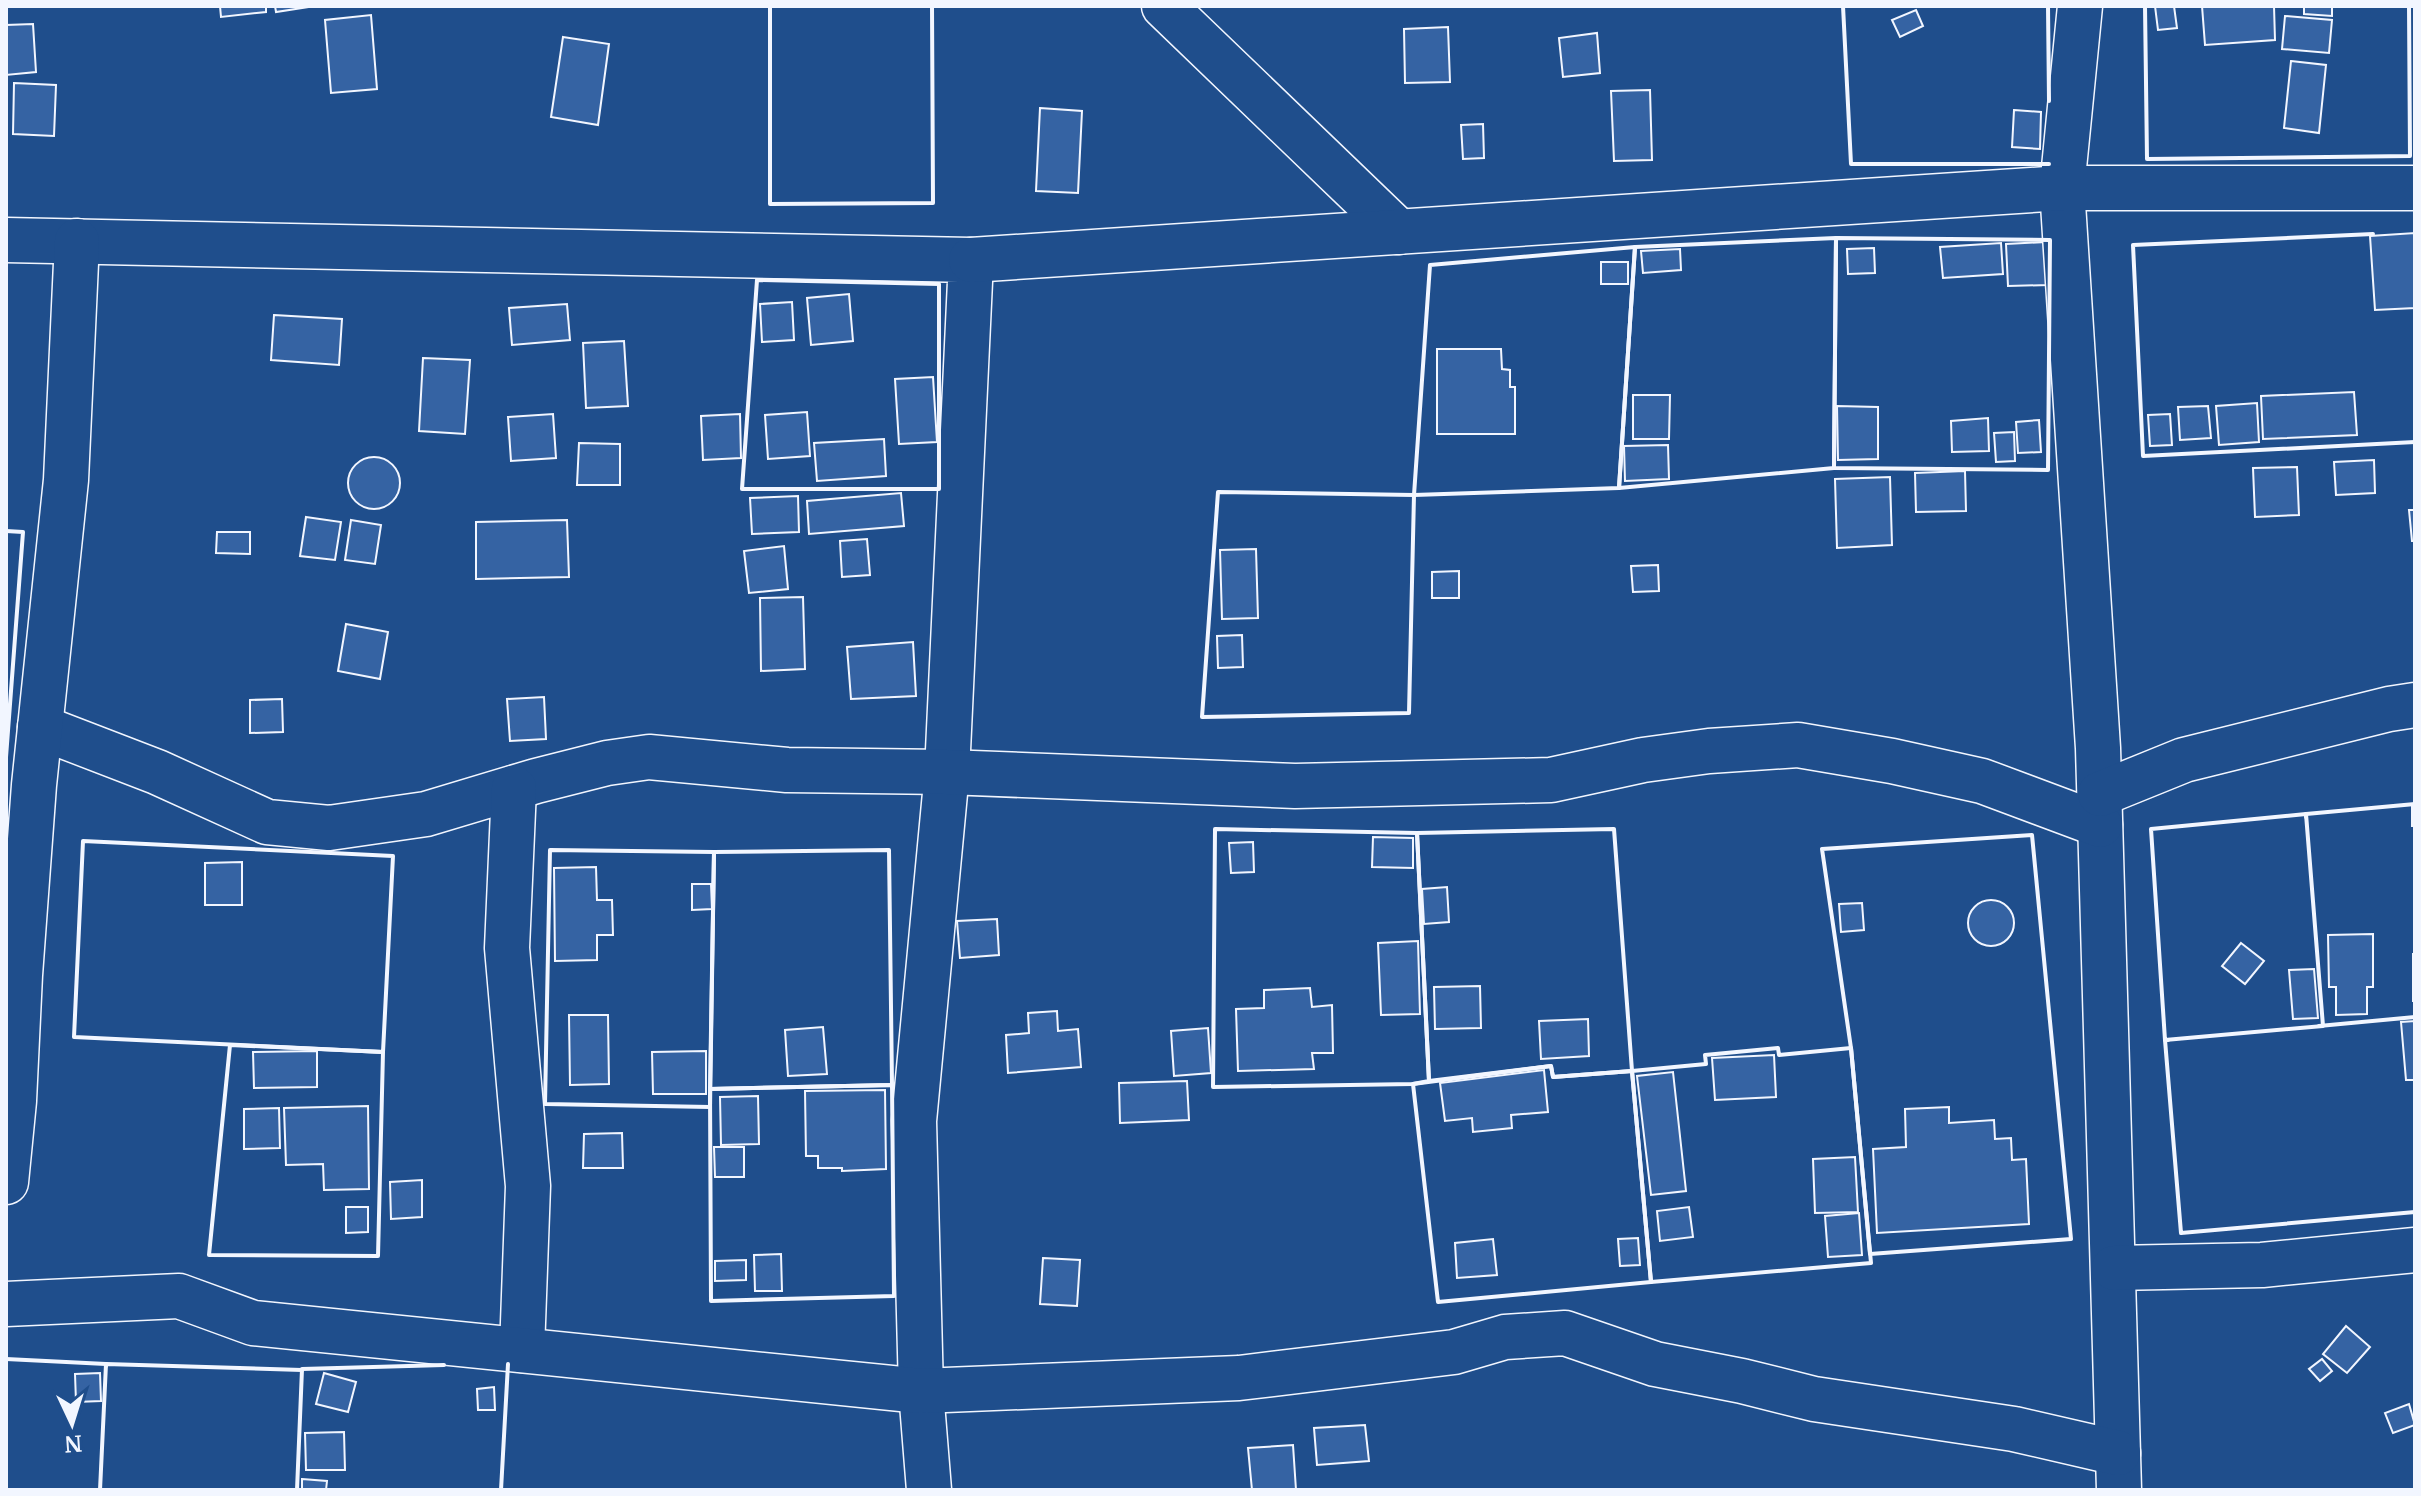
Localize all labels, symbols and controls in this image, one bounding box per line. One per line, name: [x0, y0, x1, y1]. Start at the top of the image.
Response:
north arrow: [32, 1384, 112, 1464]
text: N: [63, 1429, 83, 1459]

